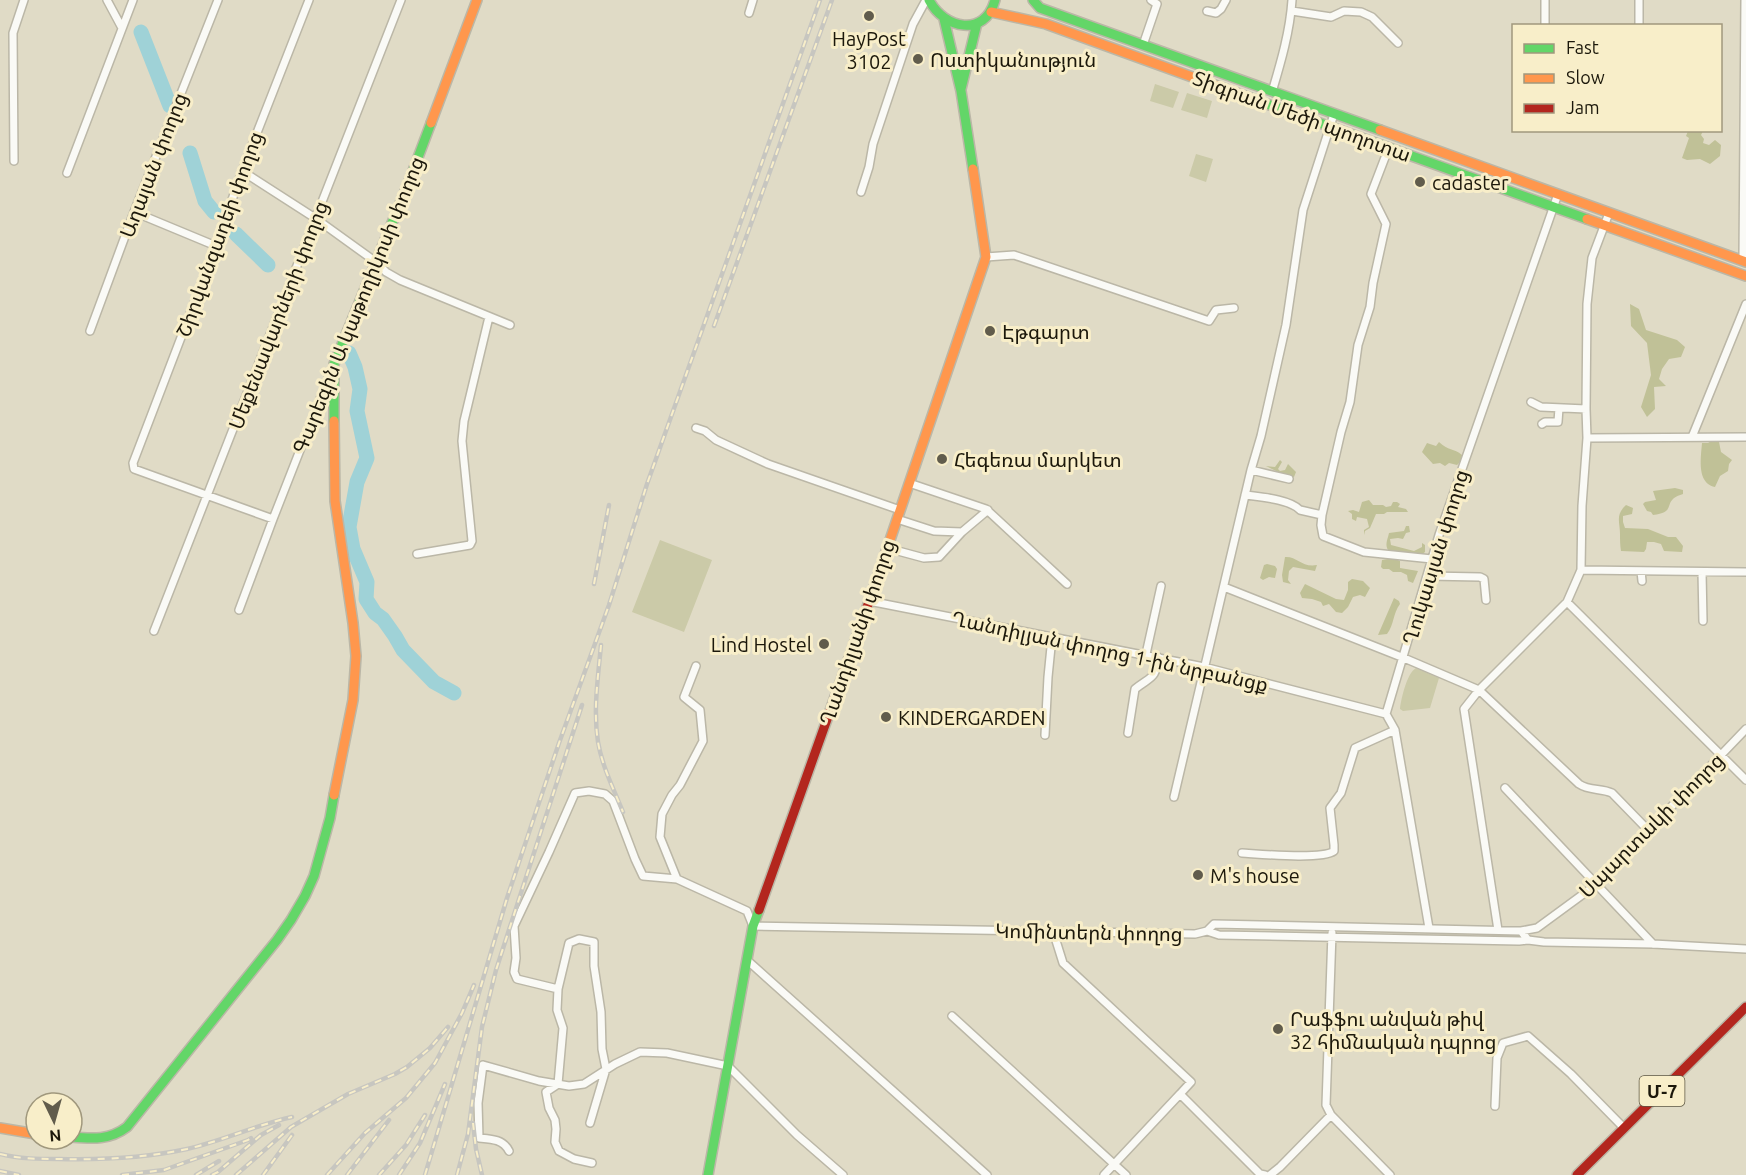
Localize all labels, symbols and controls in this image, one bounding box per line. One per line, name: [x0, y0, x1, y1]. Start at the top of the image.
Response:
marker: HayPost 3102: [862, 9, 876, 23]
legend: [1512, 24, 1722, 132]
place label: HayPost 3102: [832, 27, 906, 73]
text: Fast: [1566, 37, 1599, 57]
place label: Ոստիկանություն: [930, 48, 1096, 72]
marker: Ոստիկանություն: [911, 52, 925, 66]
street label: Տիգրան Մեծի պողոտա: [1190, 66, 1414, 167]
text: Slow: [1566, 67, 1605, 87]
street label: Աղայան փողոց: [115, 89, 192, 241]
text: Jam: [1566, 97, 1600, 117]
street label: Շիրվանզադեի փողոց: [171, 128, 268, 340]
street label: Գարեգին Ա կաթողիկոսի փողոց: [288, 153, 429, 457]
place label: cadaster: [1432, 171, 1509, 194]
marker: cadaster: [1413, 175, 1427, 189]
street label: Մեքենավարների փողոց: [224, 197, 333, 433]
place label: Էթգարտ: [1002, 320, 1090, 344]
marker: Էթգարտ: [983, 324, 997, 338]
place label: Հեգեռա մարկետ: [954, 448, 1122, 472]
marker: Հեգեռա մարկետ: [935, 452, 949, 466]
street label: Ղուկասյան փողոց: [1397, 467, 1474, 648]
street label: Ղանդիլյանի փողոց: [814, 536, 900, 728]
street label: Ղանդիլյան փողոց 1-ին նրբանցք: [950, 606, 1270, 697]
place label: Lind Hostel: [711, 633, 812, 656]
marker: Lind Hostel: [817, 637, 831, 651]
place label: KINDERGARDEN: [898, 706, 1046, 729]
marker: KINDERGARDEN: [879, 710, 893, 724]
street label: Սպարտակի փողոց: [1574, 748, 1729, 903]
place label: M's house: [1210, 864, 1300, 887]
marker: M's house: [1191, 868, 1205, 882]
street label: Կոմինտերն փողոց: [995, 919, 1183, 946]
place label: Րաֆֆու անվան թիվ 32 հիմնական դպրոց: [1290, 1007, 1497, 1054]
marker: Րաֆֆու անվան թիվ 32 հիմնական դպրոց: [1271, 1022, 1285, 1036]
road number: Մ-7: [1640, 1076, 1684, 1106]
north arrow: [24, 1091, 84, 1151]
text: N: [49, 1126, 62, 1145]

